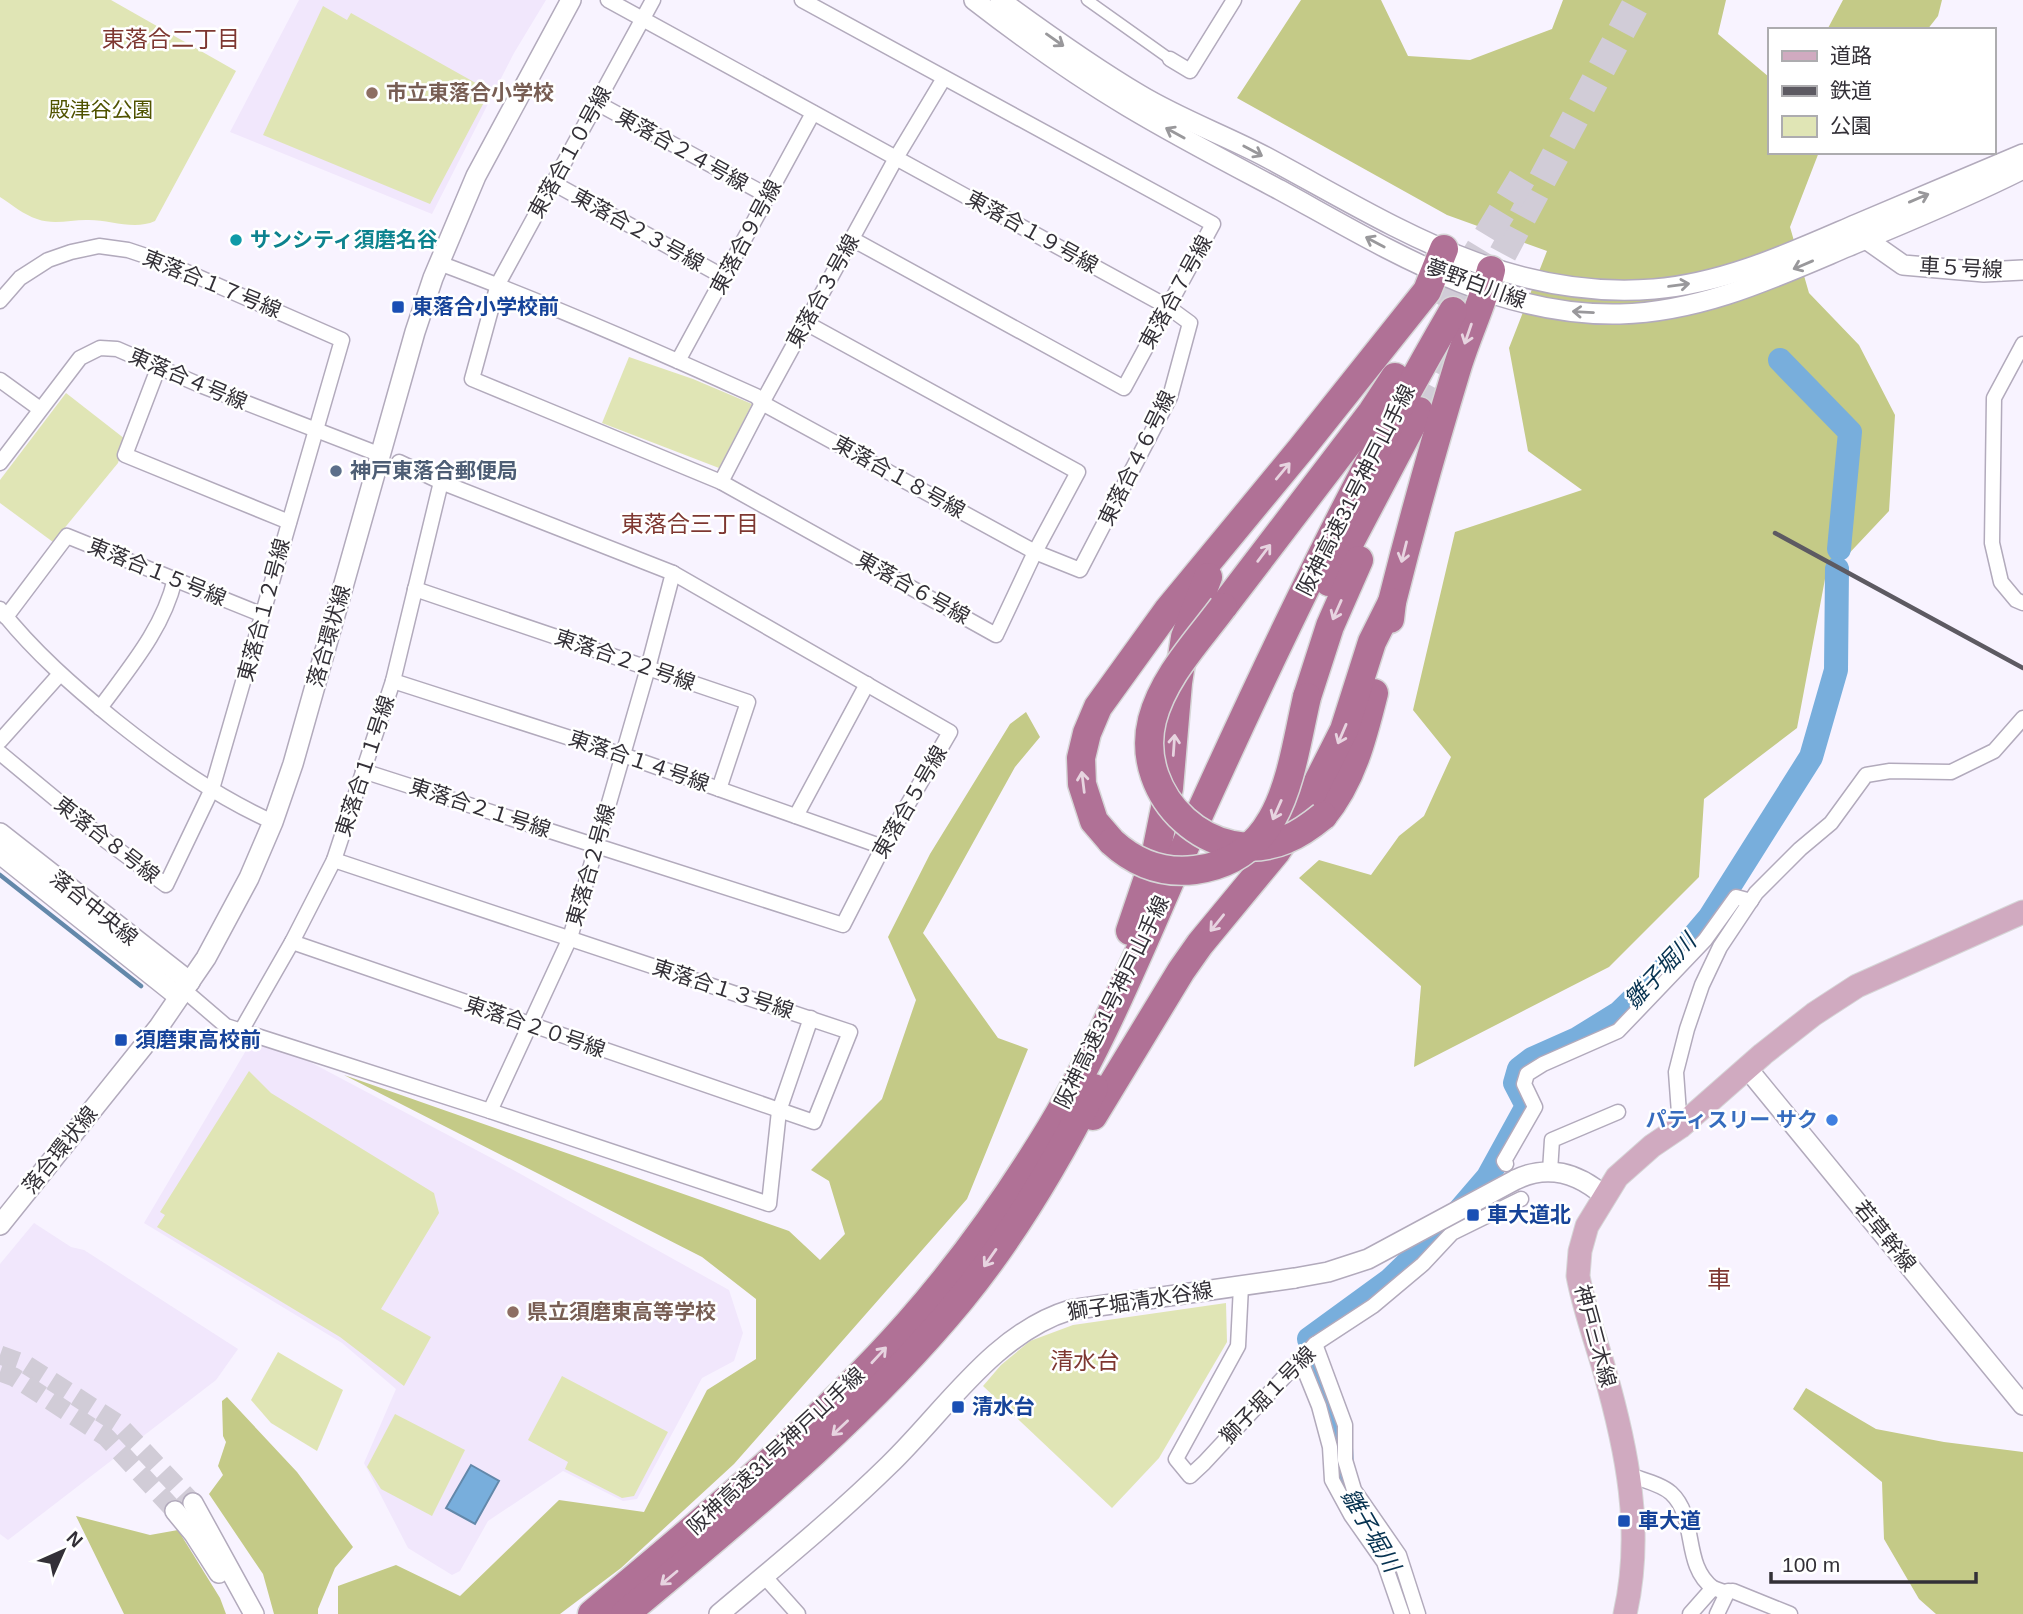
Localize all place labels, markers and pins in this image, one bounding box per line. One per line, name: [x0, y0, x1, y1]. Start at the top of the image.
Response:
place label: 市立東落合小学校: [386, 81, 554, 104]
marker: 市立東落合小学校: [364, 85, 380, 101]
place label: サンシティ須磨名谷: [250, 228, 438, 251]
marker: サンシティ須磨名谷: [228, 232, 244, 248]
place label: 東落合小学校前: [412, 295, 559, 318]
marker: 東落合小学校前: [390, 299, 406, 315]
place label: 神戸東落合郵便局: [350, 459, 518, 482]
marker: 神戸東落合郵便局: [328, 463, 344, 479]
place label: 須磨東高校前: [135, 1028, 261, 1051]
marker: 須磨東高校前: [113, 1032, 129, 1048]
place label: パティスリー サク: [1645, 1108, 1818, 1131]
marker: パティスリー サク: [1824, 1112, 1840, 1128]
place label: 車大道北: [1487, 1203, 1571, 1226]
marker: 車大道北: [1465, 1207, 1481, 1223]
place label: 県立須磨東高等学校: [527, 1300, 716, 1323]
marker: 県立須磨東高等学校: [505, 1304, 521, 1320]
place label: 清水台: [972, 1395, 1035, 1418]
marker: 清水台: [950, 1399, 966, 1415]
place label: 車大道: [1638, 1509, 1701, 1532]
marker: 車大道: [1616, 1513, 1632, 1529]

